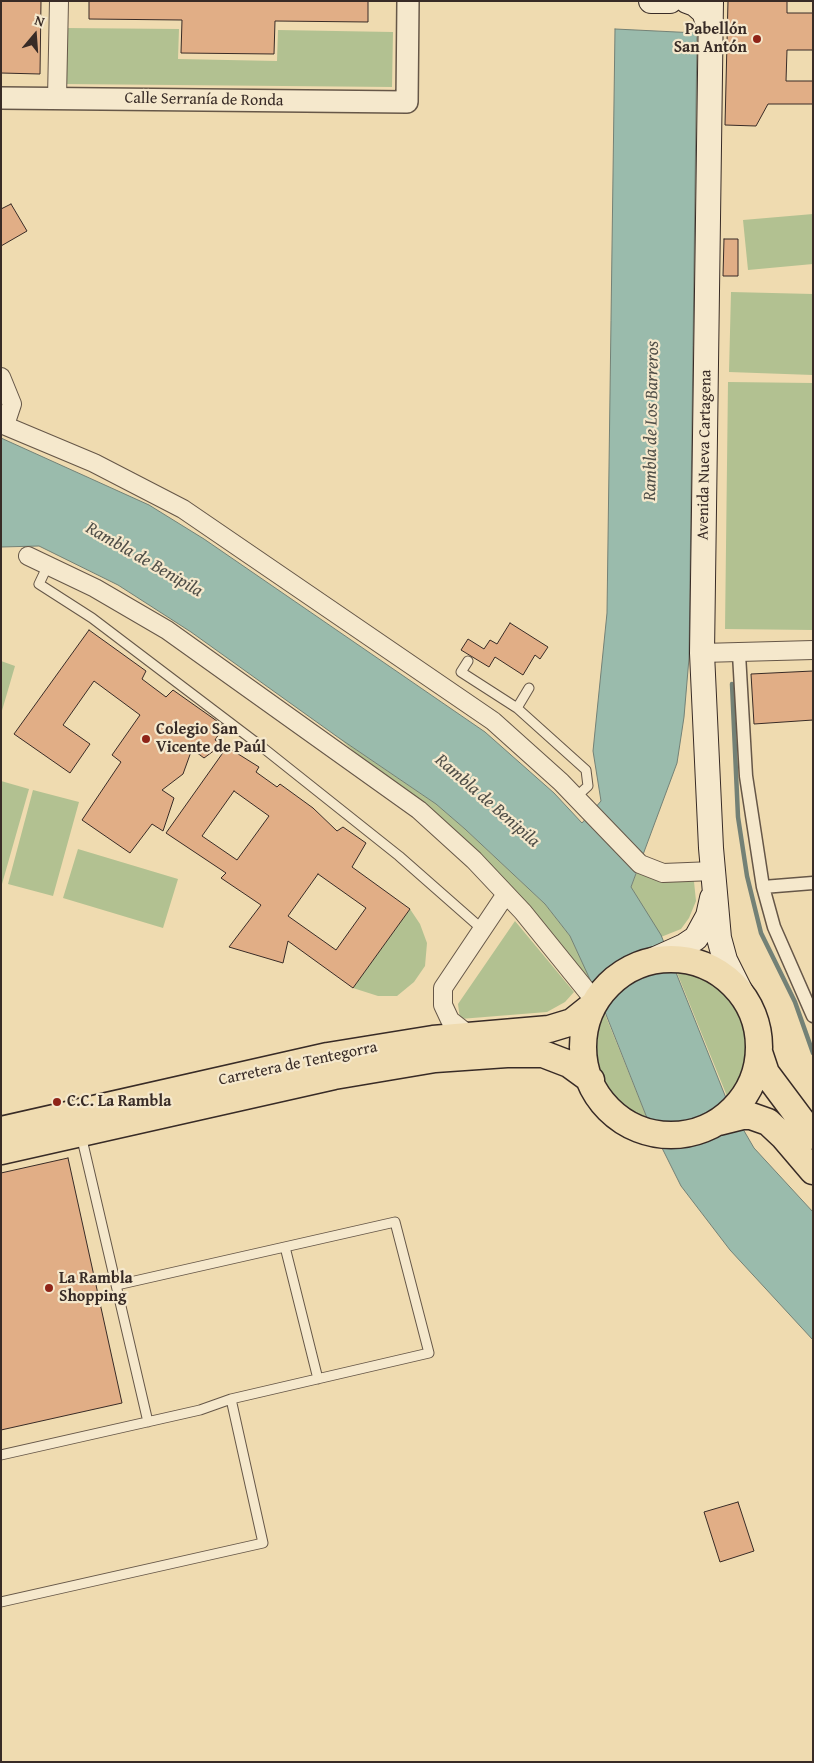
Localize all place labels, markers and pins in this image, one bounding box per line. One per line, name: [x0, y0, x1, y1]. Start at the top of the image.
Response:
place label: Pabellón San Antón: [674, 20, 747, 58]
marker: Pabellón San Antón: [751, 33, 763, 45]
place label: Colegio San Vicente de Paúl: [156, 720, 266, 758]
marker: Colegio San Vicente de Paúl: [140, 733, 152, 745]
place label: C.C. La Rambla: [67, 1092, 171, 1112]
marker: C.C. La Rambla: [51, 1096, 63, 1108]
place label: La Rambla Shopping: [59, 1269, 133, 1307]
marker: La Rambla Shopping: [43, 1282, 55, 1294]

